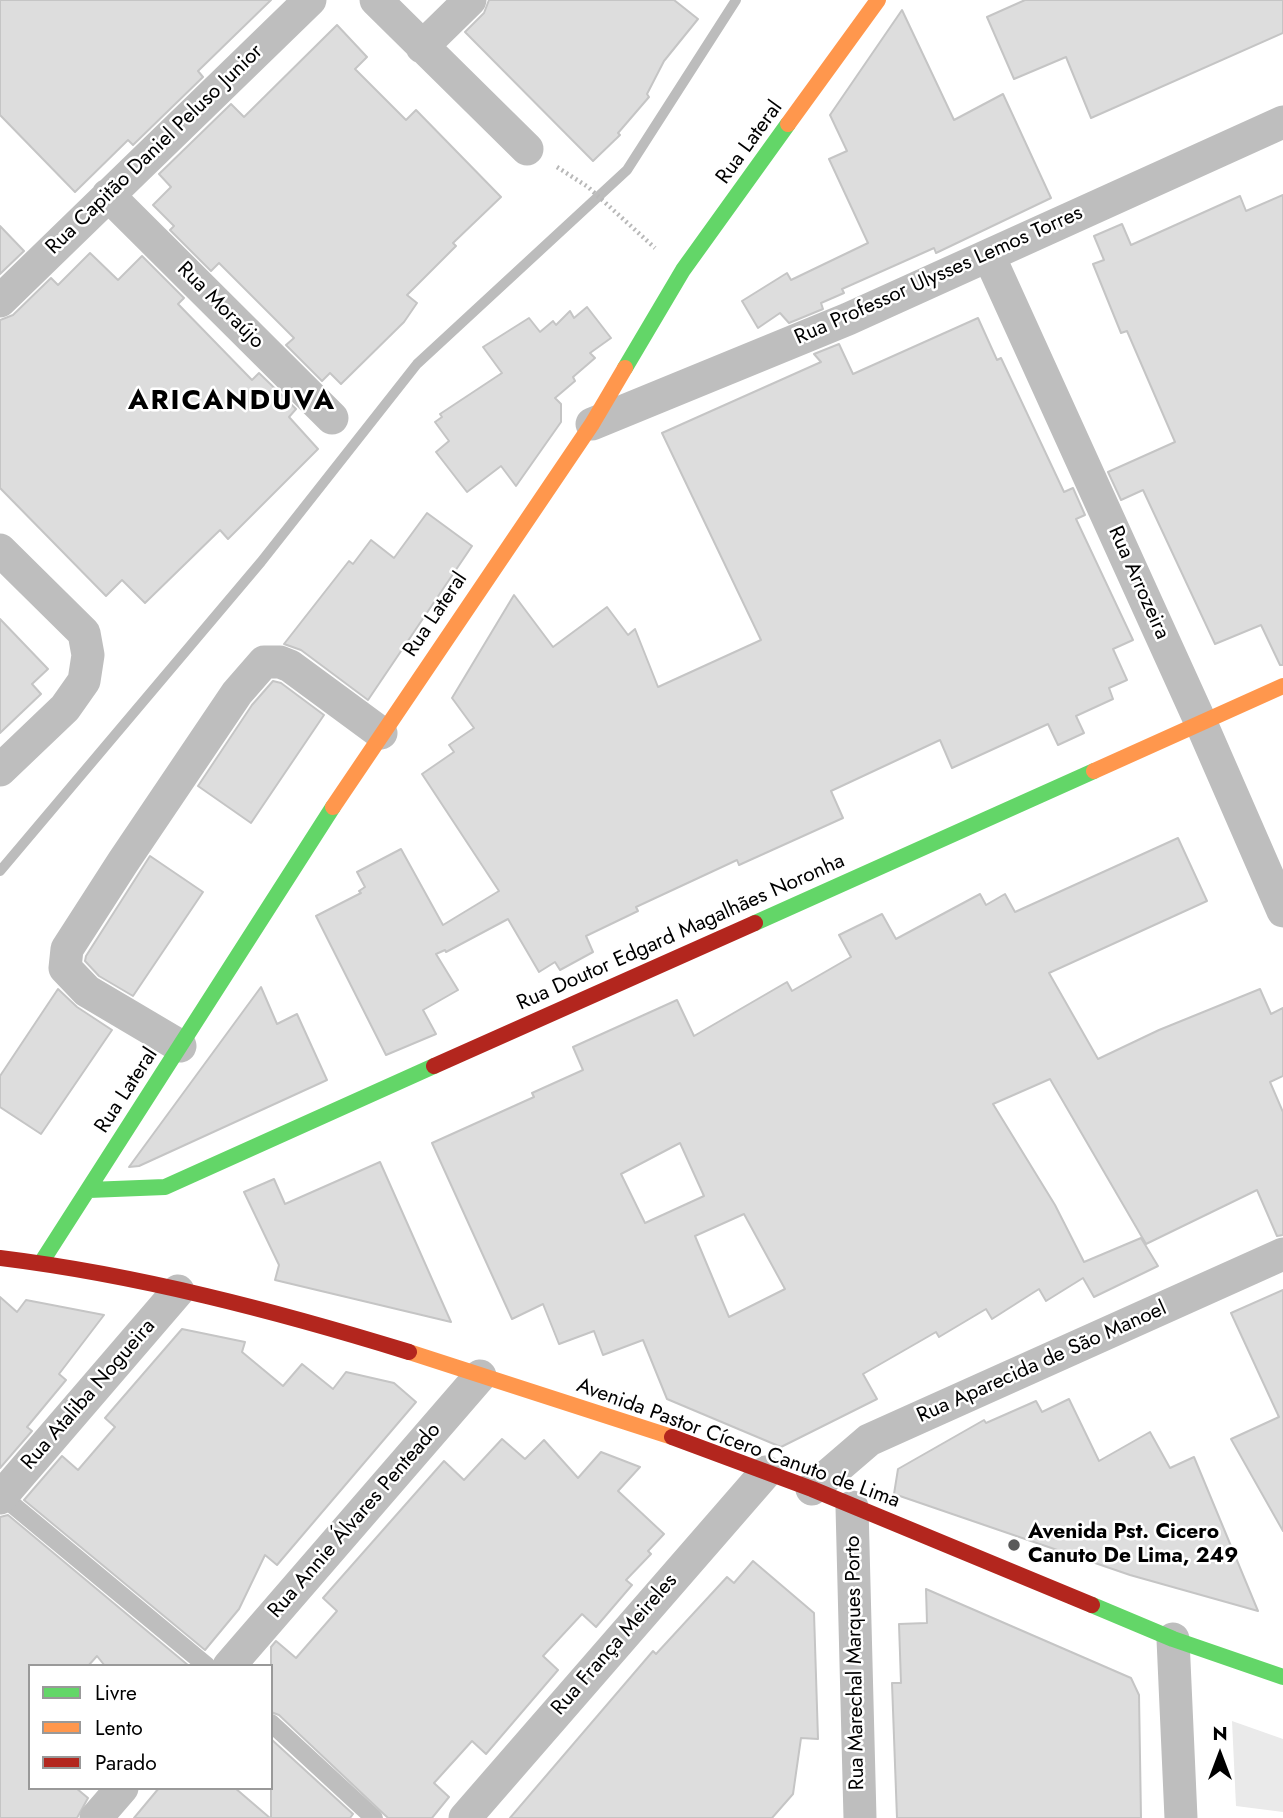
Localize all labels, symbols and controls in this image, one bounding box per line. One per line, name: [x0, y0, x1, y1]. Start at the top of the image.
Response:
street label: Rua Capitão Daniel Peluso Junior: [41, 40, 269, 260]
street label: Rua Lateral: [711, 96, 789, 190]
street label: Rua Professor Ulysses Lemos Torres: [791, 201, 1087, 351]
street label: Rua Moraújo: [171, 257, 269, 355]
district label: ARICANDUVA: [129, 385, 335, 419]
street label: Rua Arrozeira: [1102, 523, 1174, 643]
street label: Rua Lateral: [399, 568, 473, 662]
street label: Rua Doutor Edgard Magalhães Noronha: [513, 849, 849, 1017]
street label: Rua Lateral: [90, 1044, 164, 1138]
street label: Rua Aparecida de São Manoel: [913, 1296, 1171, 1430]
street label: Rua Ataliba Nogueira: [17, 1315, 161, 1475]
street label: Avenida Pastor Cícero Canuto de Lima: [573, 1374, 903, 1514]
street label: Rua Annie Álvares Penteado: [263, 1418, 447, 1624]
place label: Avenida Pst. Cicero Canuto De Lima, 249: [1028, 1520, 1238, 1570]
street label: Rua Marechal Marques Porto: [841, 1535, 871, 1791]
marker: Avenida Pst. Cicero Canuto De Lima, 249: [1006, 1537, 1022, 1553]
street label: Rua França Meireles: [547, 1569, 683, 1721]
legend: [28, 1664, 273, 1790]
text: Livre: [95, 1678, 137, 1708]
text: Lento: [95, 1713, 143, 1743]
north arrow: [1185, 1720, 1255, 1790]
text: N: [1212, 1720, 1228, 1747]
text: Parado: [95, 1748, 157, 1778]

